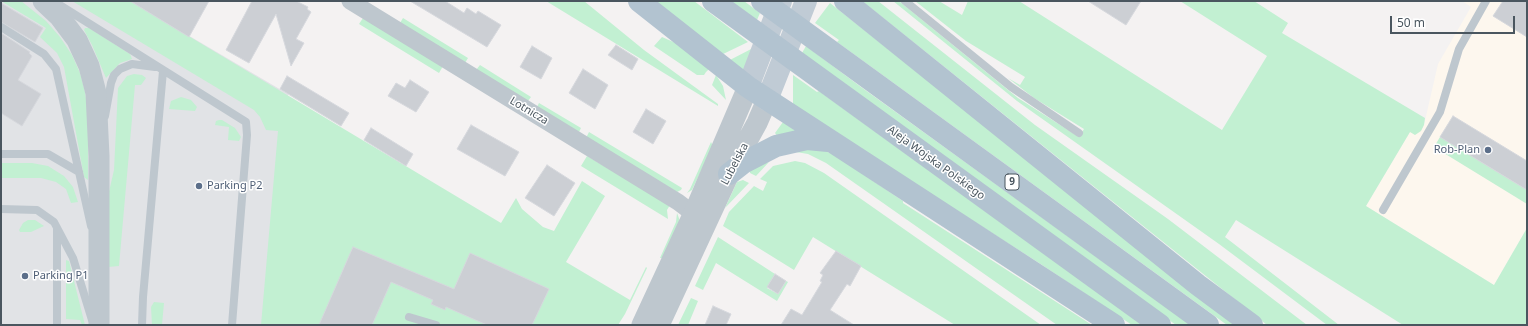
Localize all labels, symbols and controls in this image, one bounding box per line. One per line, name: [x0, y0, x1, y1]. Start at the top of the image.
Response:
scale bar: [1392, 8, 1517, 34]
text: 50 m: [1397, 14, 1425, 31]
street label: Lotnicza: [507, 94, 551, 128]
street label: Aleja Wojska Polskiego: [885, 123, 987, 203]
street label: Lubelska: [718, 141, 752, 187]
place label: Rob-Plan: [1434, 143, 1480, 157]
marker: Rob-Plan: [1483, 145, 1493, 155]
road number: 9: [1005, 174, 1019, 190]
place label: Parking P2: [207, 179, 262, 193]
marker: Parking P2: [194, 181, 204, 191]
place label: Parking P1: [33, 269, 88, 283]
marker: Parking P1: [20, 271, 30, 281]

